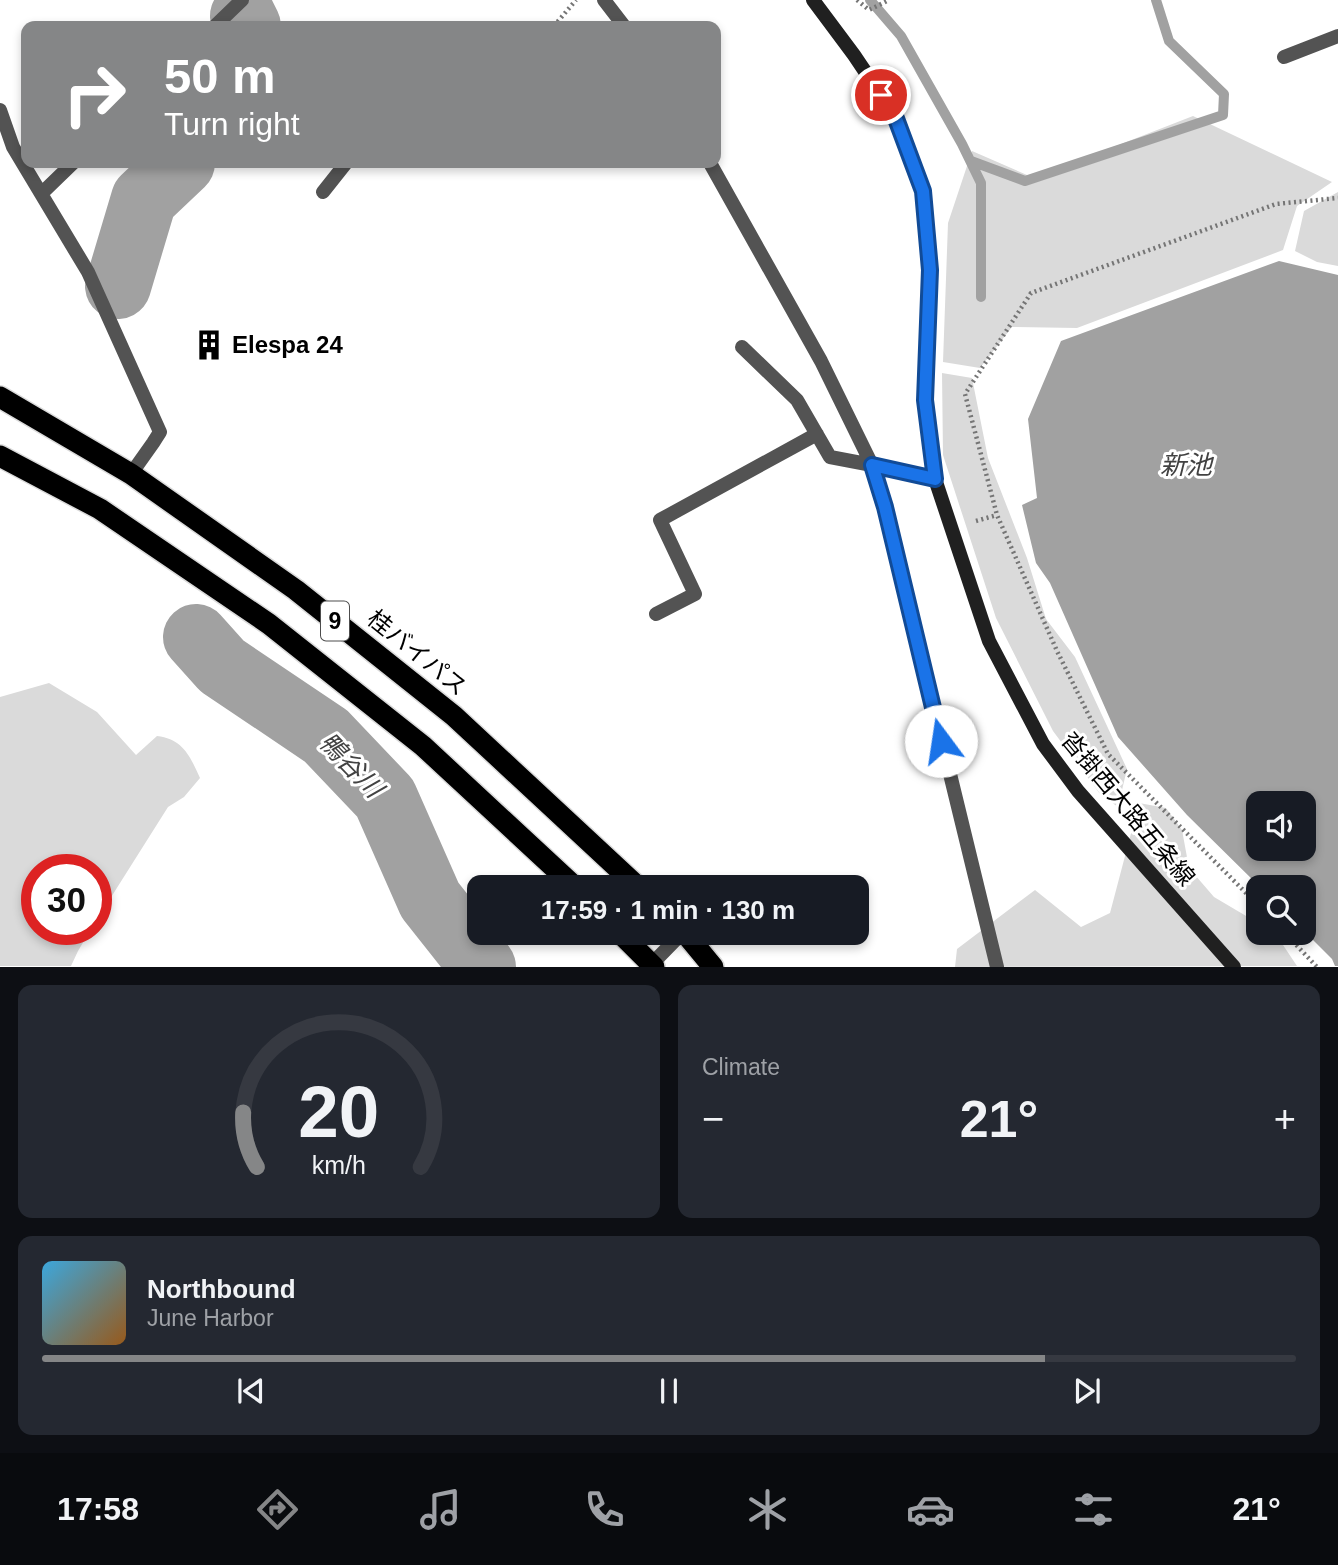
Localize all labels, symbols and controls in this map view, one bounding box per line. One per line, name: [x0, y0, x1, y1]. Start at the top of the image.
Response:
icon: right: [49, 49, 140, 140]
text: 50 m: [164, 49, 276, 103]
pin: [851, 65, 911, 125]
icon: arrive: [862, 76, 900, 114]
text: Turn right: [164, 106, 300, 142]
building icon: Elespa 24: [192, 328, 226, 362]
place label: Elespa 24: [232, 331, 343, 358]
water label: 新池: [1160, 450, 1215, 480]
road number: 9: [321, 601, 349, 640]
street label: 桂バイパス: [362, 605, 472, 701]
position arrow: [904, 704, 978, 778]
street label: 沓掛西大路五条線: [1056, 726, 1200, 891]
water label: 鴨谷川: [313, 727, 391, 806]
map controls: [1246, 791, 1316, 945]
button: sound: [1246, 791, 1316, 861]
speed limit sign: 30: [21, 854, 112, 945]
button: search: [1246, 875, 1316, 945]
text: 17:59 · 1 min · 130 m: [541, 895, 795, 925]
text: Climate: [702, 1054, 780, 1080]
text: 20: [299, 1072, 379, 1153]
text: 21°: [960, 1090, 1038, 1148]
text: −: [702, 1098, 724, 1140]
text: +: [1274, 1098, 1296, 1140]
text: km/h: [312, 1151, 366, 1179]
text: Northbound: [147, 1274, 296, 1304]
text: June Harbor: [147, 1305, 274, 1331]
icon: previous: [232, 1372, 270, 1410]
icon: pause: [650, 1372, 688, 1410]
icon: next: [1068, 1372, 1106, 1410]
icon: directions: [253, 1485, 302, 1534]
icon: music: [416, 1485, 465, 1534]
icon: phone: [580, 1485, 629, 1534]
icon: climate: [743, 1485, 792, 1534]
icon: car: [906, 1485, 955, 1534]
icon: filters: [1069, 1485, 1118, 1534]
text: 17:58: [57, 1491, 139, 1527]
text: 21°: [1232, 1491, 1281, 1527]

